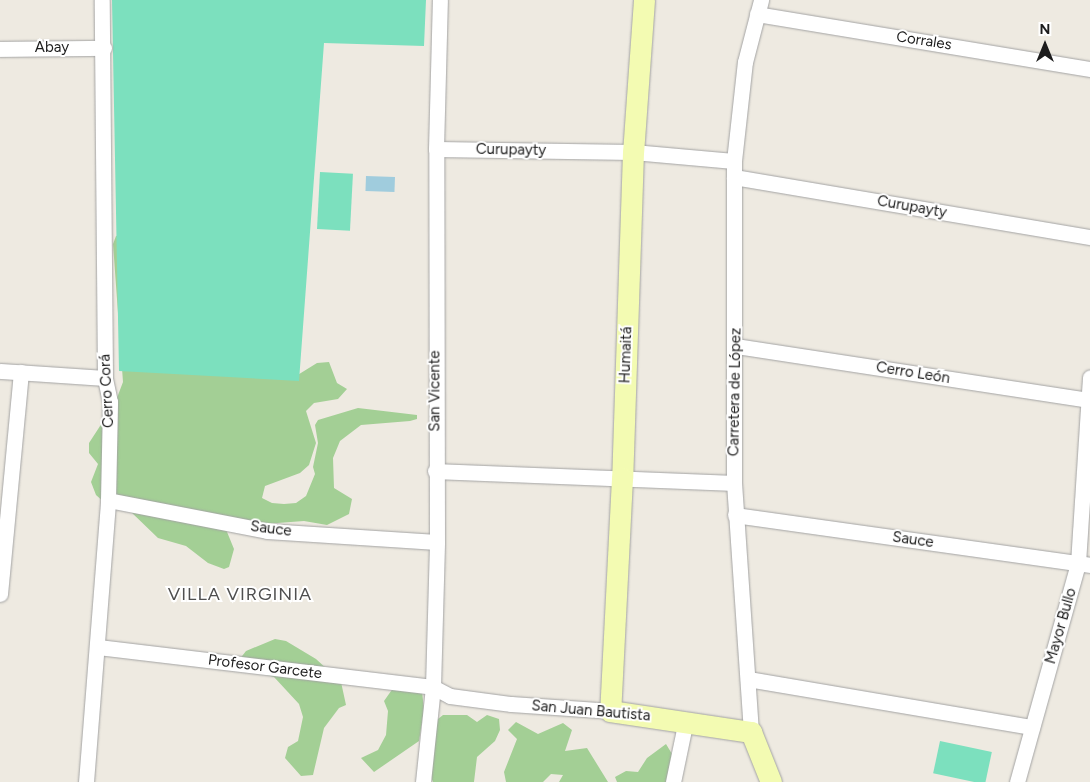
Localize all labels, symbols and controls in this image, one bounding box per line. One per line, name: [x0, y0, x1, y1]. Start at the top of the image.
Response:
north arrow: [1020, 20, 1070, 70]
text: N: [1040, 21, 1050, 38]
street label: Corrales: [895, 28, 953, 54]
street label: Abay: [35, 39, 69, 57]
street label: Curupayty: [476, 140, 546, 160]
street label: Curupayty: [876, 192, 948, 222]
street label: Humaitá: [616, 326, 636, 384]
street label: Carretera de López: [725, 328, 745, 456]
street label: San Vicente: [426, 350, 444, 432]
street label: Cerro Corá: [96, 354, 118, 428]
street label: Cerro León: [875, 358, 951, 388]
street label: Sauce: [249, 518, 293, 540]
street label: Sauce: [891, 528, 935, 552]
district label: VILLA VIRGINIA: [166, 583, 314, 605]
street label: Mayor Bullo: [1042, 586, 1080, 666]
street label: Profesor Garcete: [207, 651, 323, 683]
street label: San Juan Bautista: [531, 697, 651, 725]

